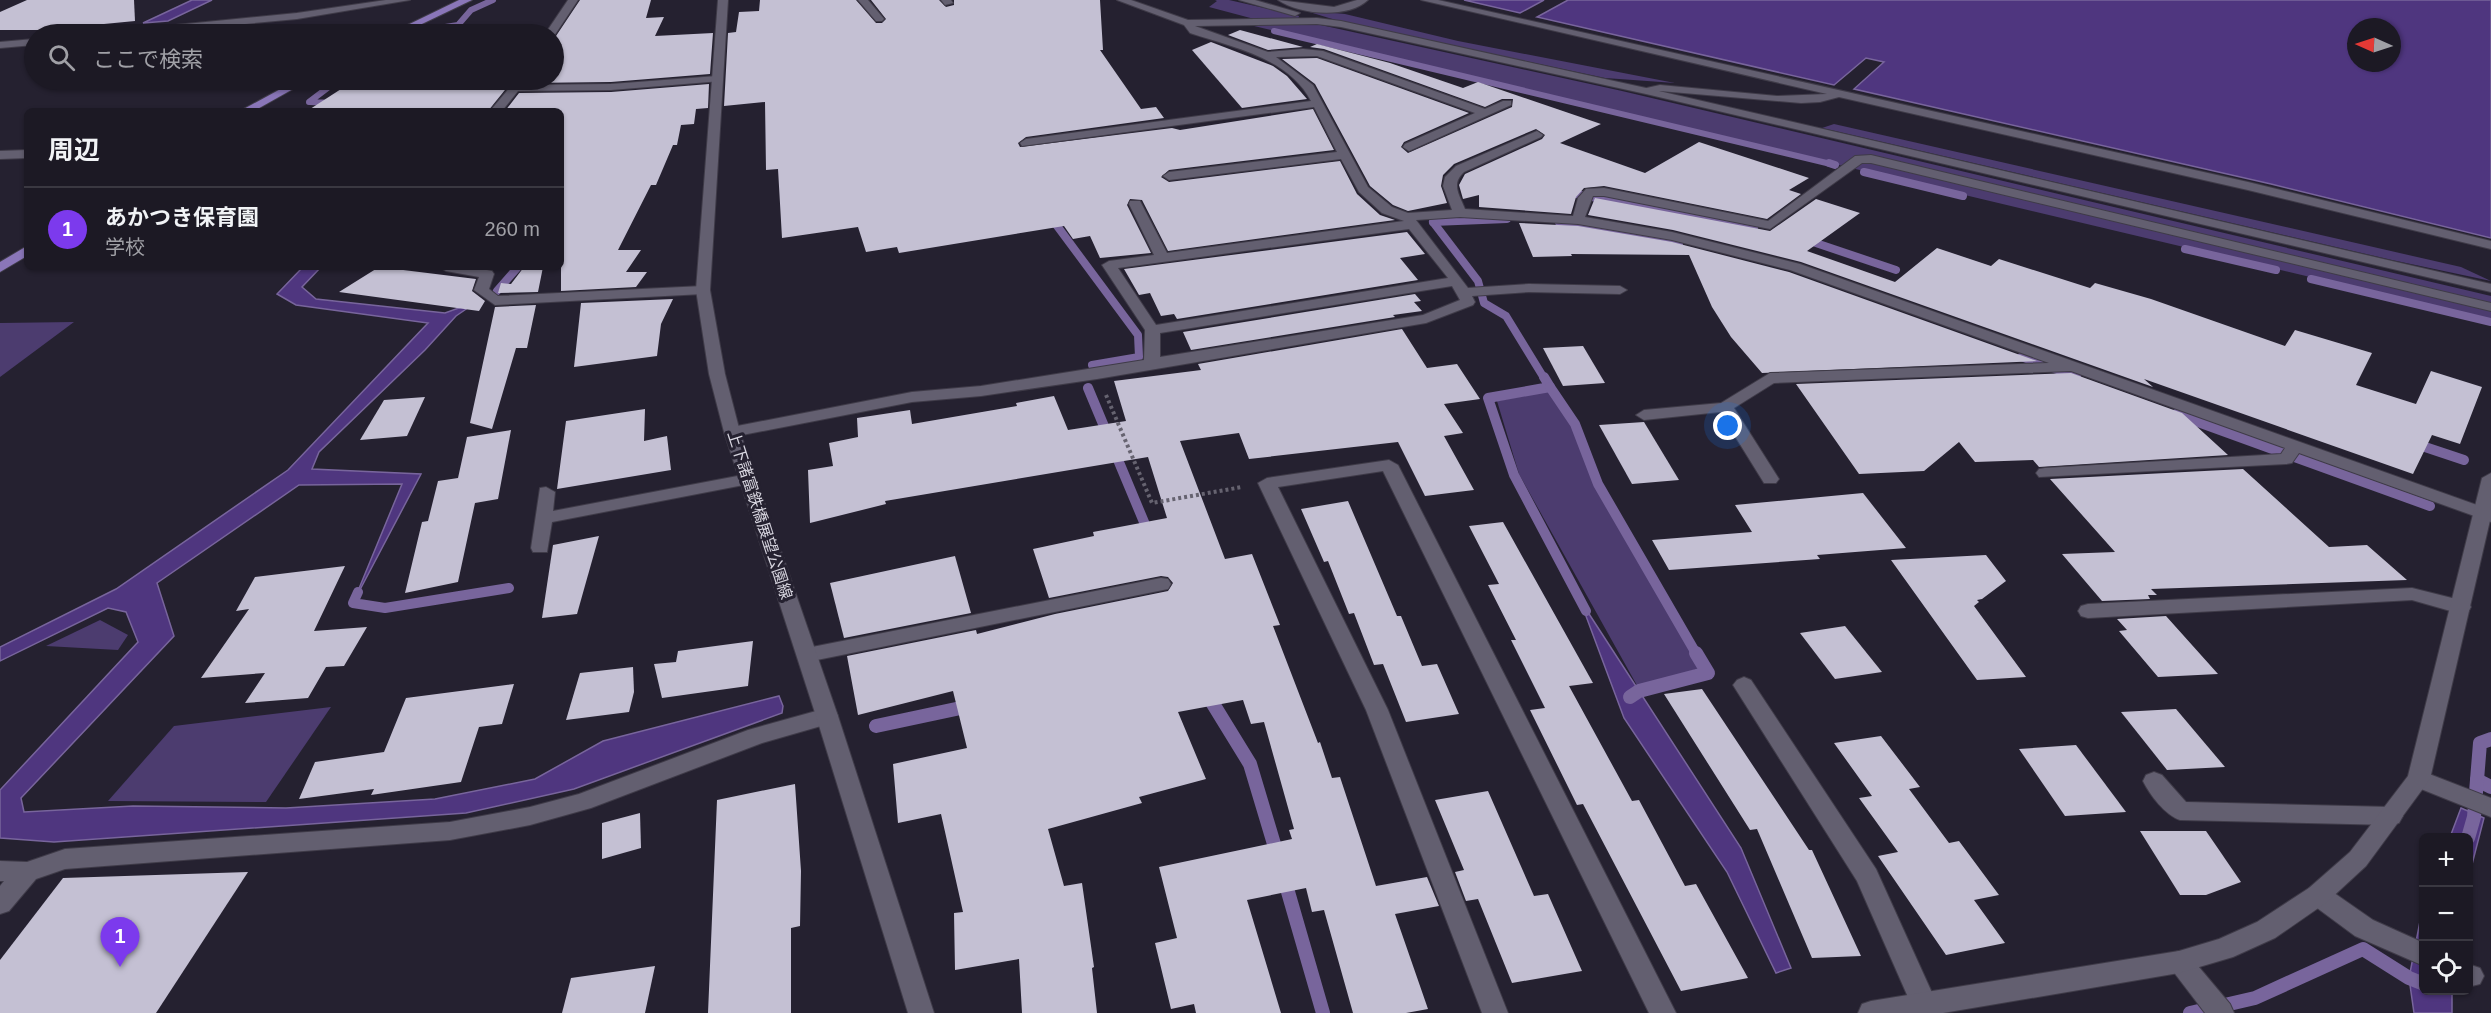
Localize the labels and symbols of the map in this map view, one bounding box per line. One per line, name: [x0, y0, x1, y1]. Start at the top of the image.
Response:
north arrow: [2347, 18, 2401, 72]
your location: [1713, 411, 1742, 440]
street label: 上下諸富鉄橋展望公園線: [725, 429, 795, 601]
pin: 1: [100, 918, 140, 967]

